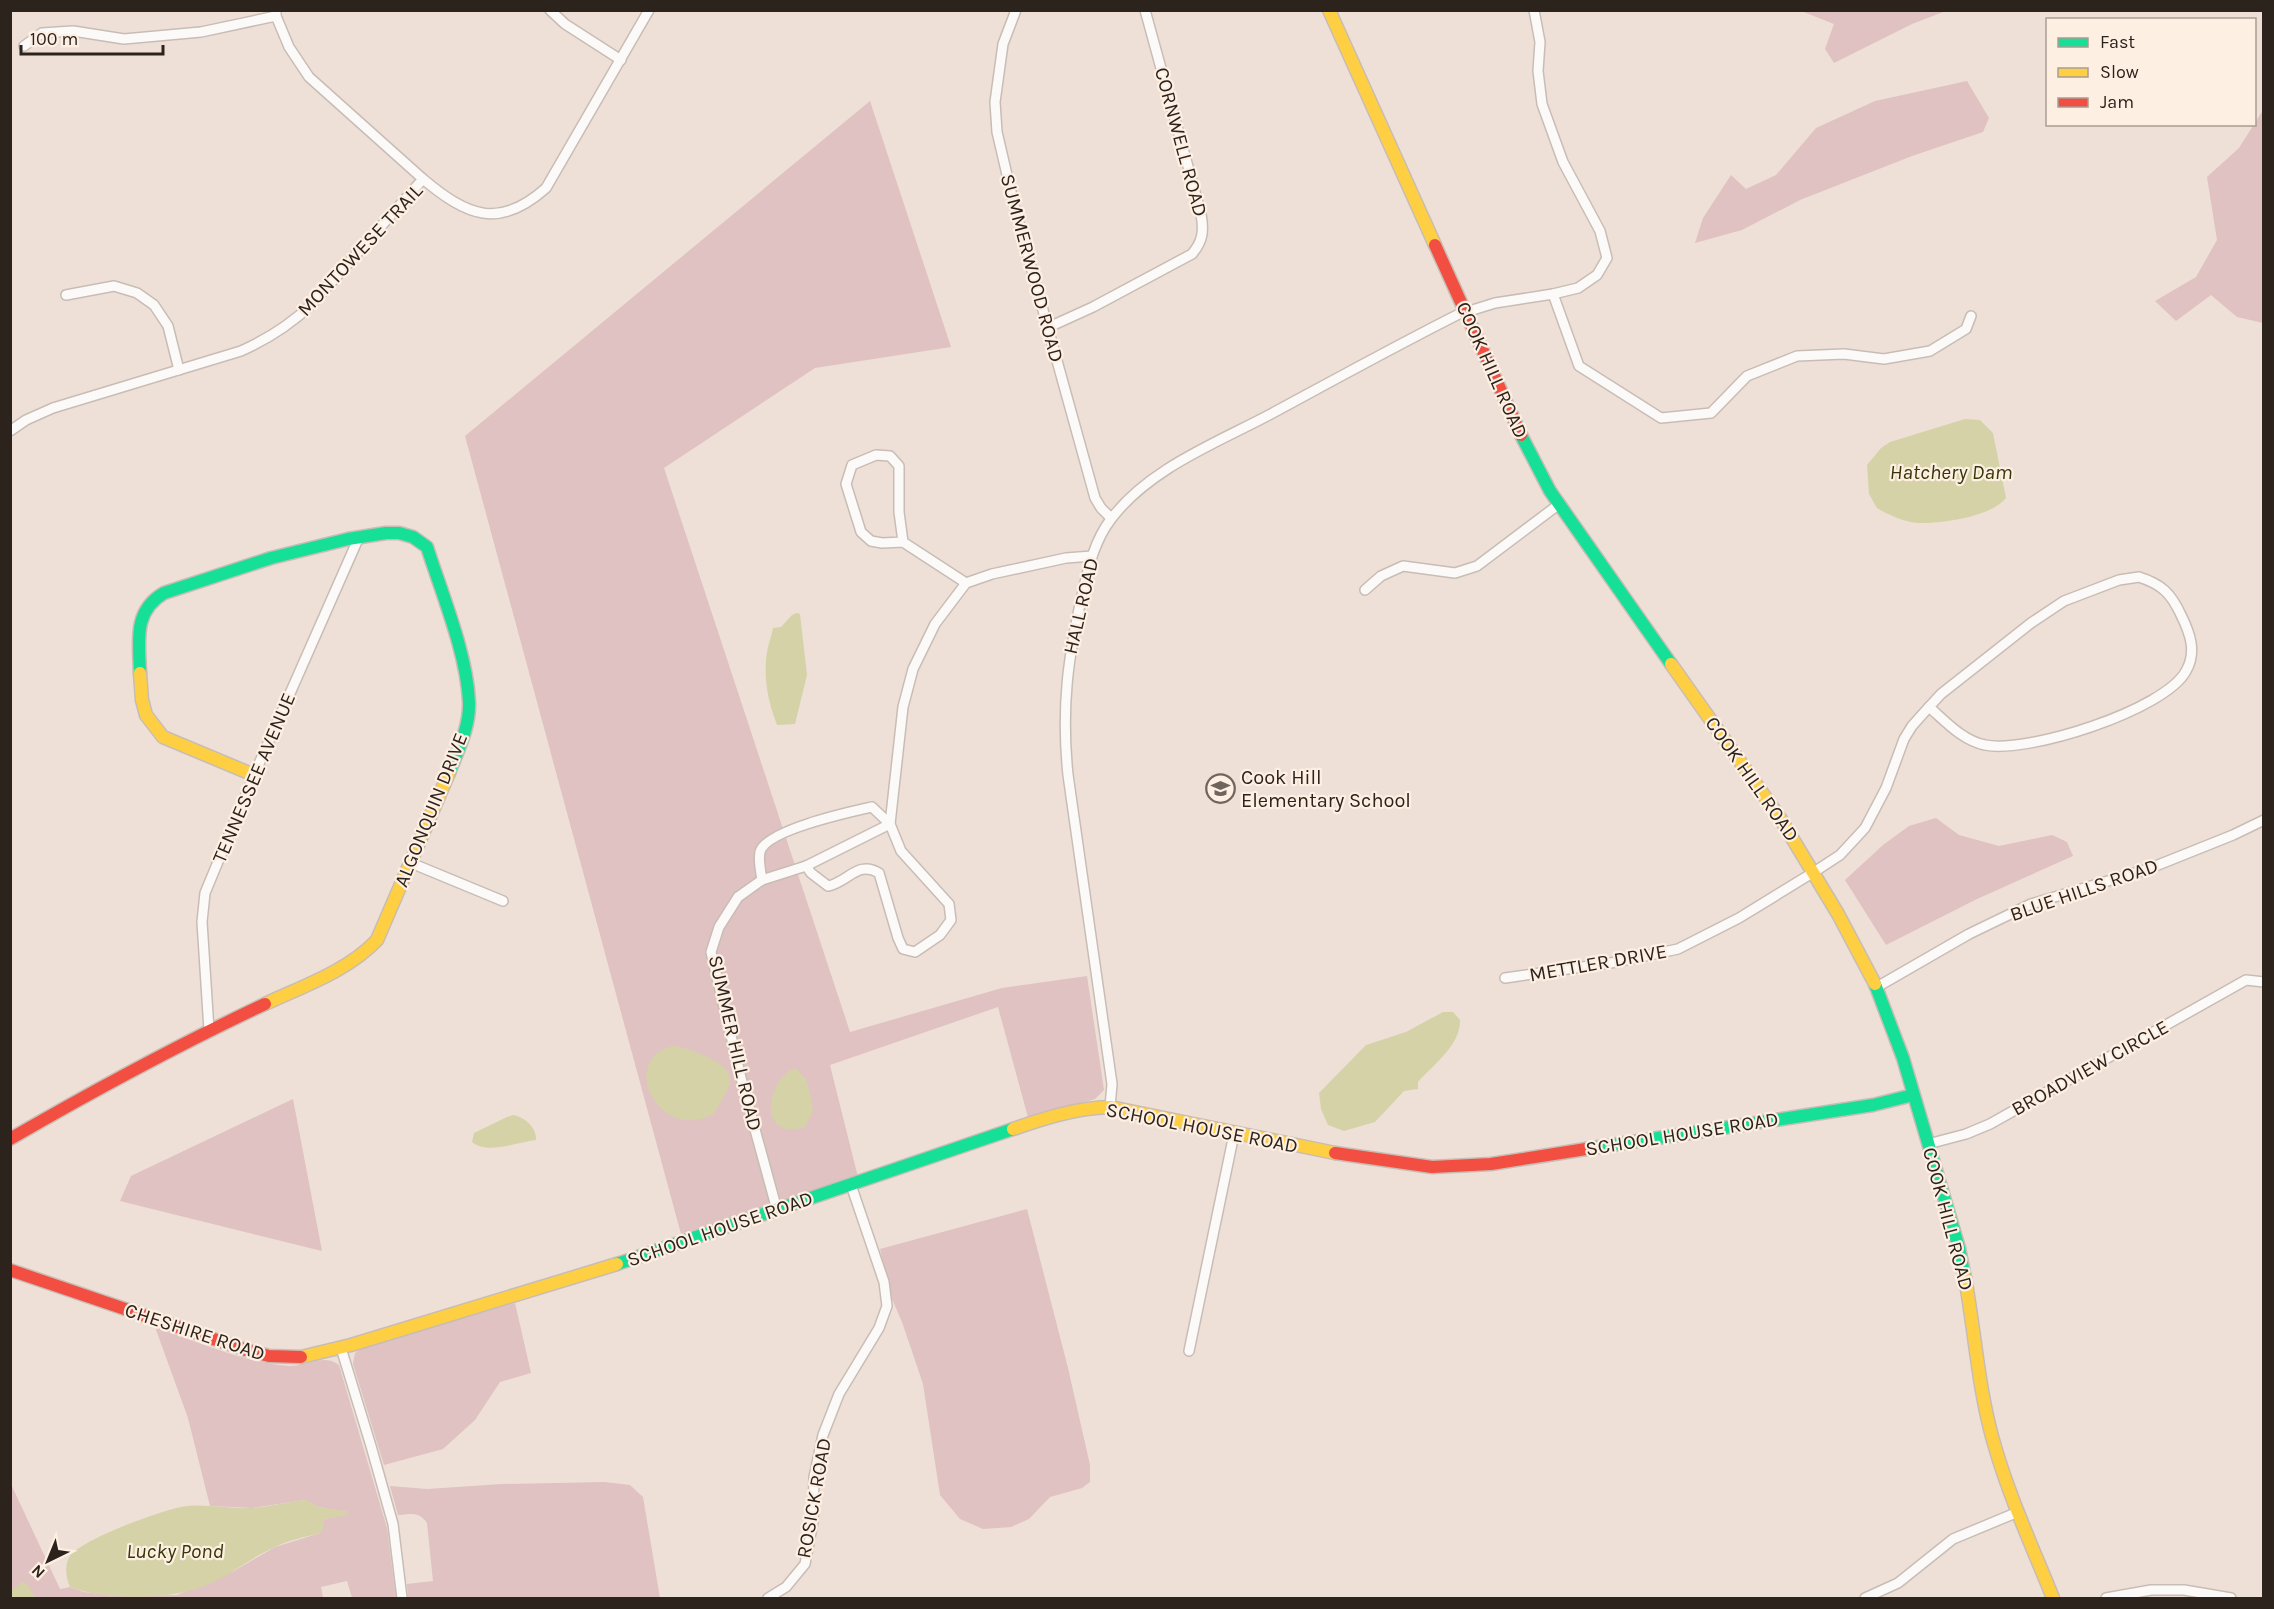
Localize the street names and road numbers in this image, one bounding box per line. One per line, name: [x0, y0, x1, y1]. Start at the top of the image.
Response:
street label: CORNWELL ROAD: [1150, 65, 1212, 219]
street label: SUMMERWOOD ROAD: [996, 171, 1068, 365]
street label: MONTOWESE TRAIL: [293, 179, 428, 321]
street label: COOK HILL ROAD: [1452, 298, 1532, 442]
street label: HALL ROAD: [1059, 556, 1103, 656]
street label: TENNESSEE AVENUE: [208, 689, 300, 867]
street label: COOK HILL ROAD: [1700, 712, 1804, 846]
street label: ALGONQUIN DRIVE: [390, 730, 472, 890]
street label: BLUE HILLS ROAD: [2007, 854, 2161, 926]
street label: METTLER DRIVE: [1527, 940, 1669, 986]
street label: SUMMER HILL ROAD: [704, 953, 766, 1133]
street label: BROADVIEW CIRCLE: [2007, 1015, 2173, 1121]
street label: SCHOOL HOUSE ROAD: [1104, 1098, 1300, 1158]
street label: SCHOOL HOUSE ROAD: [1584, 1107, 1780, 1161]
street label: COOK HILL ROAD: [1918, 1145, 1978, 1293]
street label: SCHOOL HOUSE ROAD: [624, 1186, 816, 1272]
street label: CHESHIRE ROAD: [122, 1298, 268, 1366]
street label: ROSICK ROAD: [792, 1436, 836, 1560]

